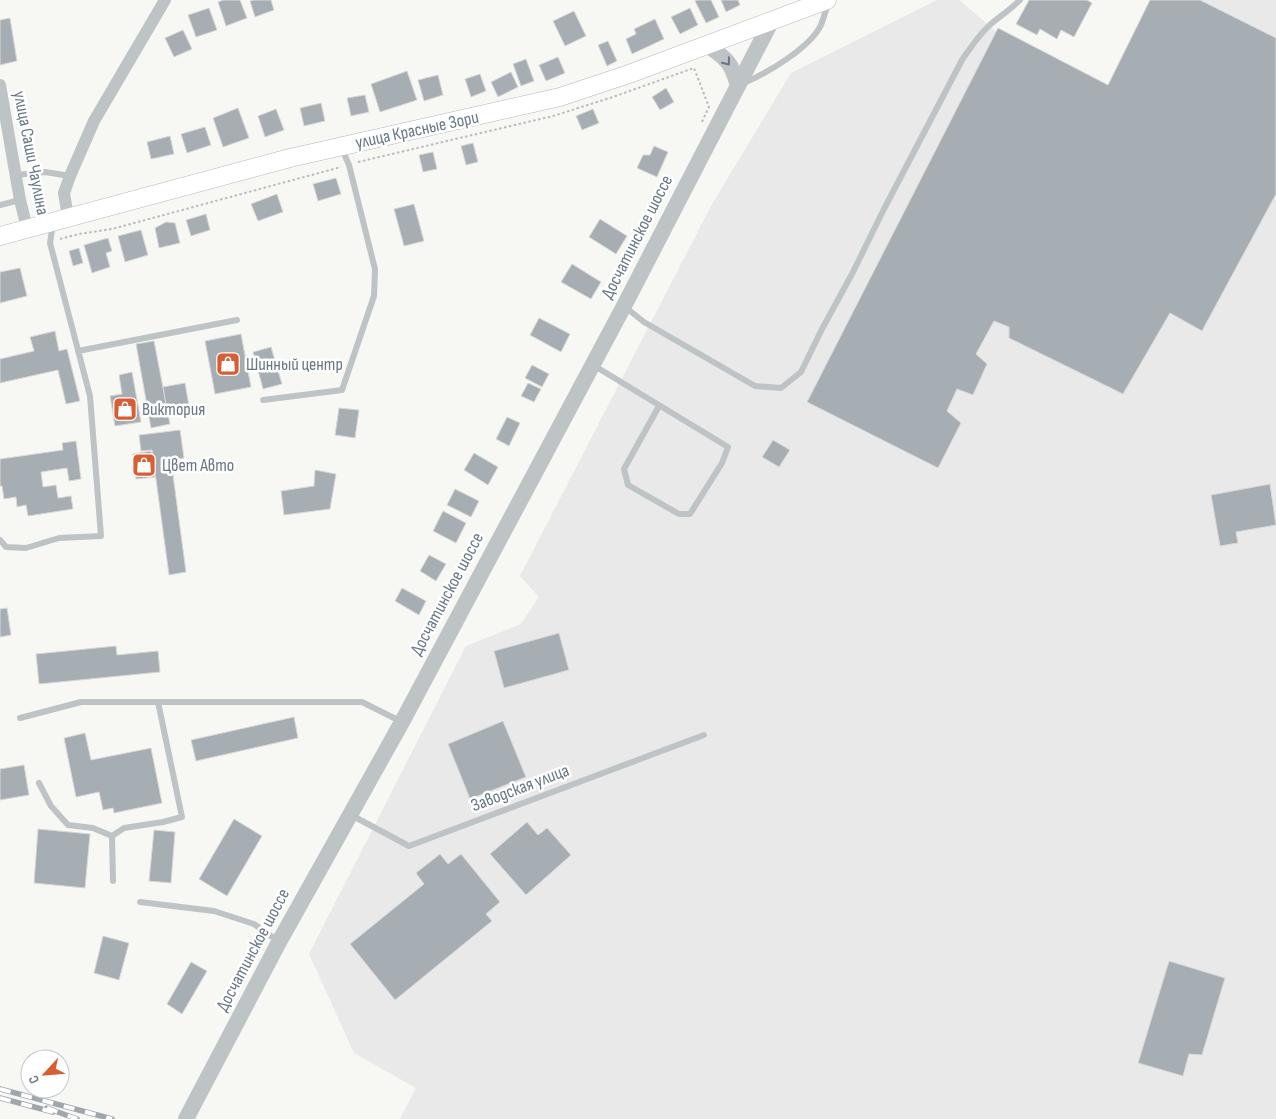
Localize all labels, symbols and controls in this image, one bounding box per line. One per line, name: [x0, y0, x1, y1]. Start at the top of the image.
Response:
one-way arrow: [722, 56, 730, 65]
street label: улица Саши Чаулина: [9, 89, 53, 217]
street label: улица Красные Зори: [353, 107, 481, 153]
street label: Досчатинское шоссе: [597, 172, 677, 302]
shop icon: Шинный центр: [215, 351, 241, 377]
place label: Шинный центр: [246, 354, 343, 375]
shop icon: Виктория: [112, 396, 138, 422]
place label: Виктория: [142, 399, 205, 420]
shop icon: Цвет Авто: [131, 452, 157, 478]
place label: Цвет Авто: [162, 455, 234, 476]
street label: Досчатинское шоссе: [406, 529, 488, 659]
street label: Заводская улица: [468, 760, 572, 816]
street label: Досчатинское шоссе: [212, 885, 294, 1015]
north arrow: [20, 1049, 70, 1099]
text: С: [25, 1073, 43, 1086]

